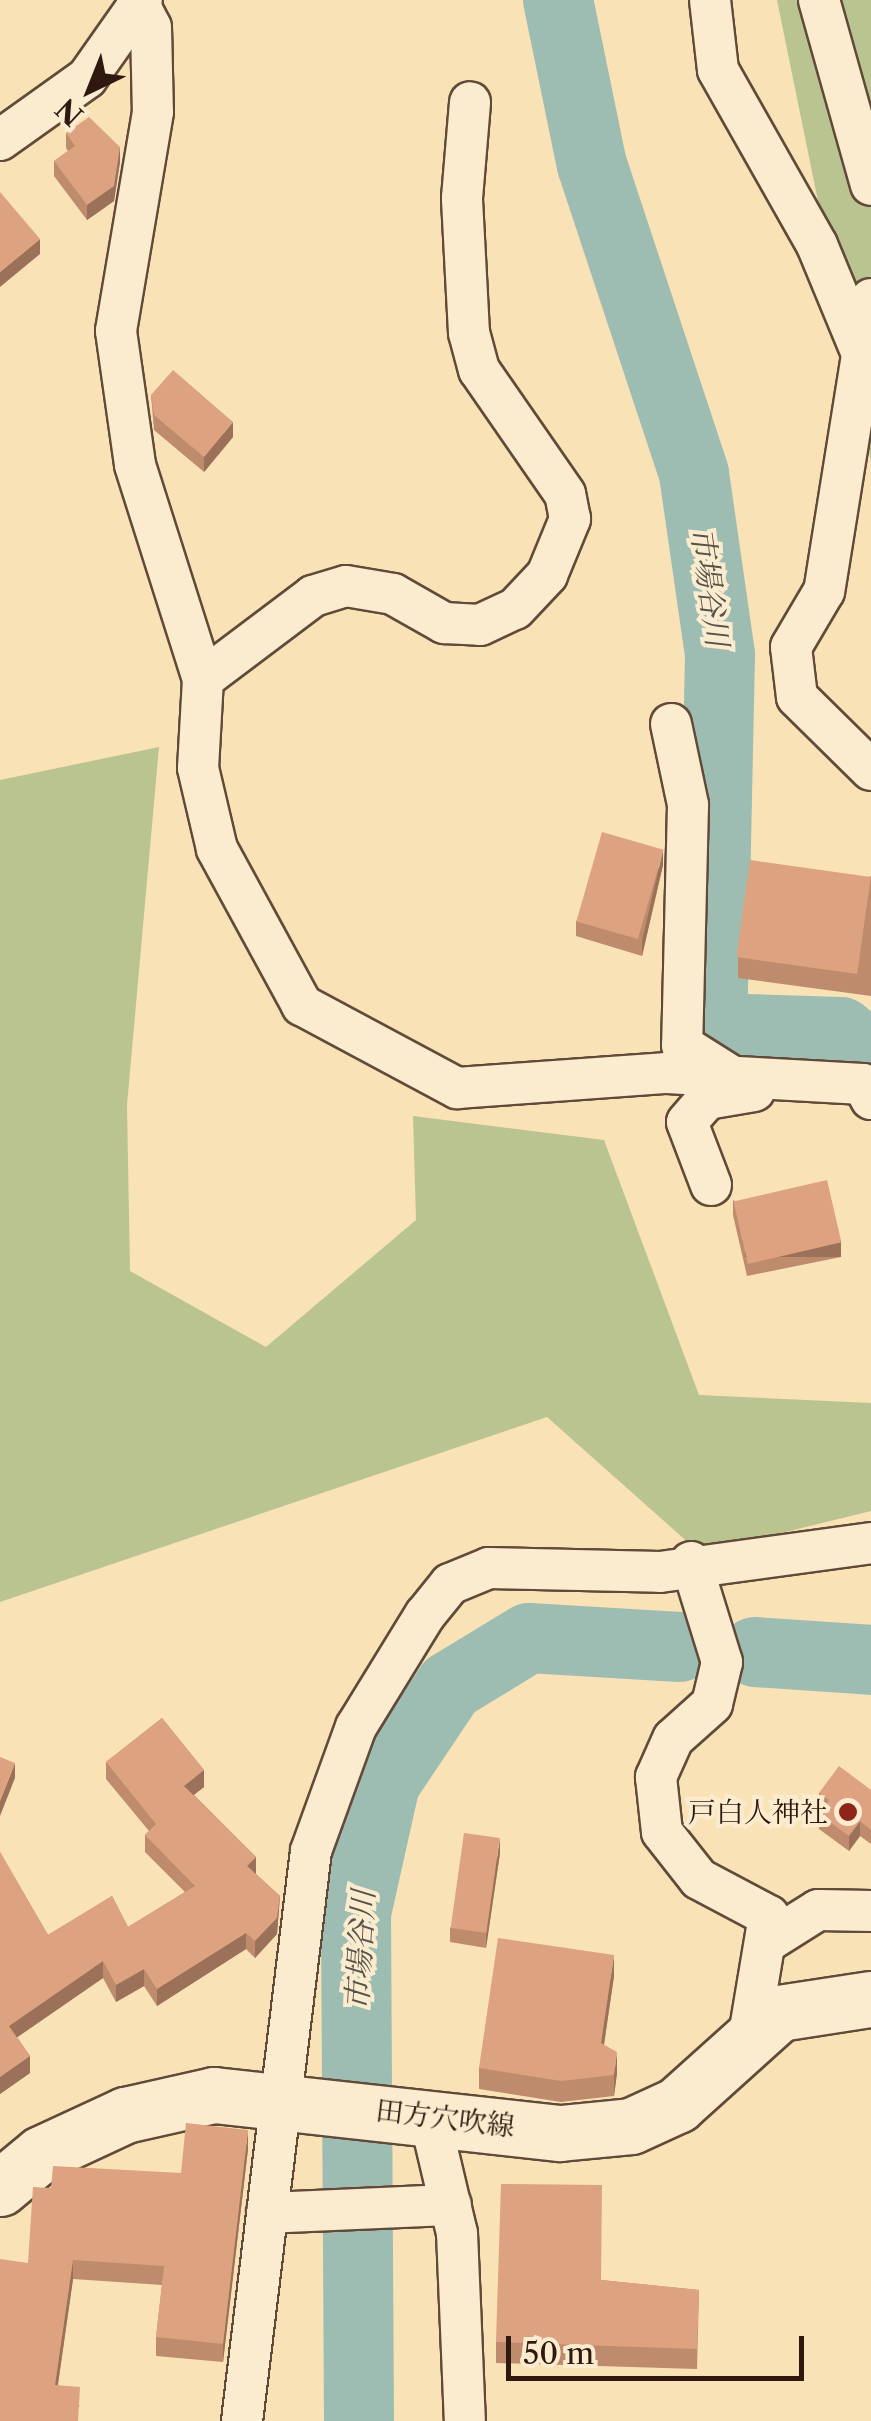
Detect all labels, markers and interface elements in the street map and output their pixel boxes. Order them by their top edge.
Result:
north arrow [40,40,140,140]
text: N [49,91,90,133]
water label: 市場谷川 [683,525,735,649]
place label: 戸白人神社 [688,1795,828,1829]
marker: 戸白人神社 [837,1801,859,1823]
water label: 市場谷川 [340,1889,382,2011]
street label: 田方穴吹線 [373,2093,517,2143]
scale bar [511,2316,808,2378]
text: 50 m [523,2335,594,2372]

